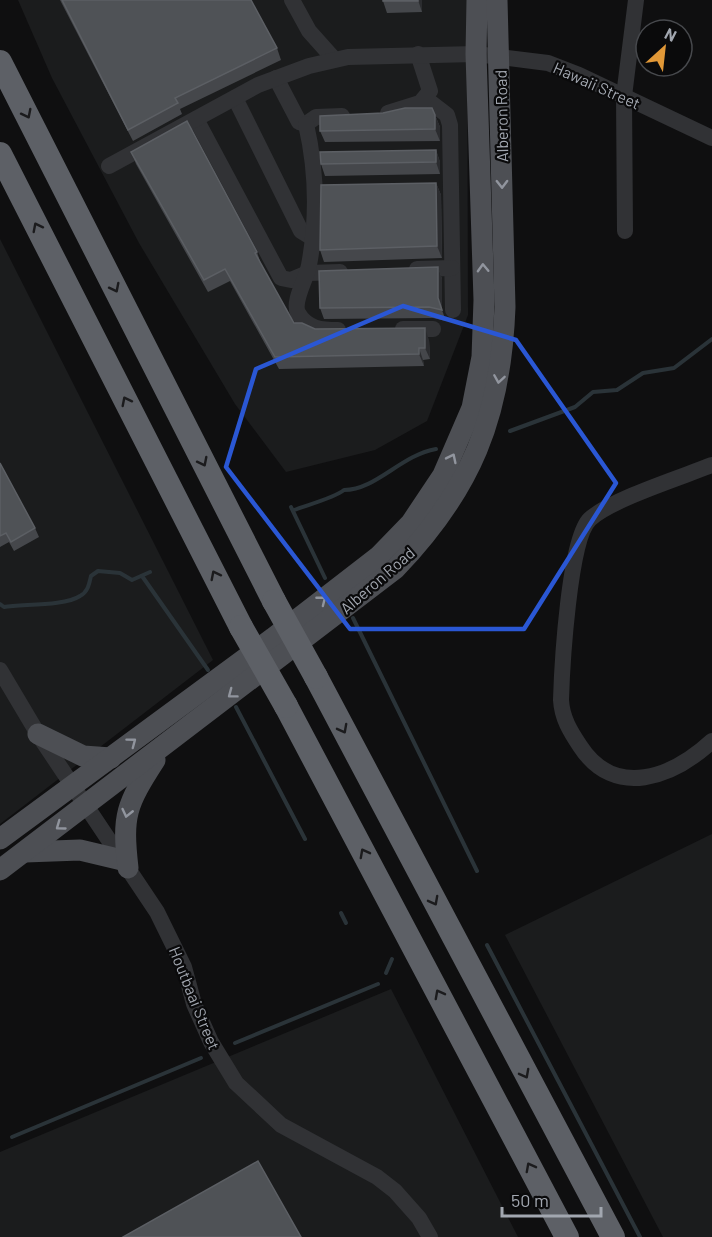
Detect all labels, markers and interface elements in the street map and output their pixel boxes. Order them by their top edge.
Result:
north arrow [634,18,694,78]
text: N [662,23,680,45]
street label: Hawaii Street [551,57,643,113]
street label: Alberon Road [491,70,511,162]
one-way arrow [19,108,31,119]
one-way arrow [496,180,508,189]
one-way arrow [33,223,45,234]
one-way arrow [477,264,490,273]
one-way arrow [108,282,119,292]
one-way arrow [494,374,506,384]
one-way arrow [122,397,133,407]
one-way arrow [445,454,456,465]
one-way arrow [196,455,207,466]
street label: Alberon Road [336,543,418,617]
one-way arrow [210,570,222,581]
one-way arrow [315,597,326,608]
one-way arrow [227,687,238,698]
one-way arrow [336,723,347,733]
one-way arrow [125,738,136,749]
one-way arrow [121,808,134,818]
one-way arrow [56,818,67,829]
one-way arrow [360,849,371,860]
one-way arrow [427,895,438,906]
street label: Houtbaai Street [166,944,224,1052]
one-way arrow [434,990,446,1001]
one-way arrow [518,1067,530,1078]
one-way arrow [526,1162,537,1173]
scale bar [502,1180,601,1218]
text: 50 m [511,1189,549,1211]

